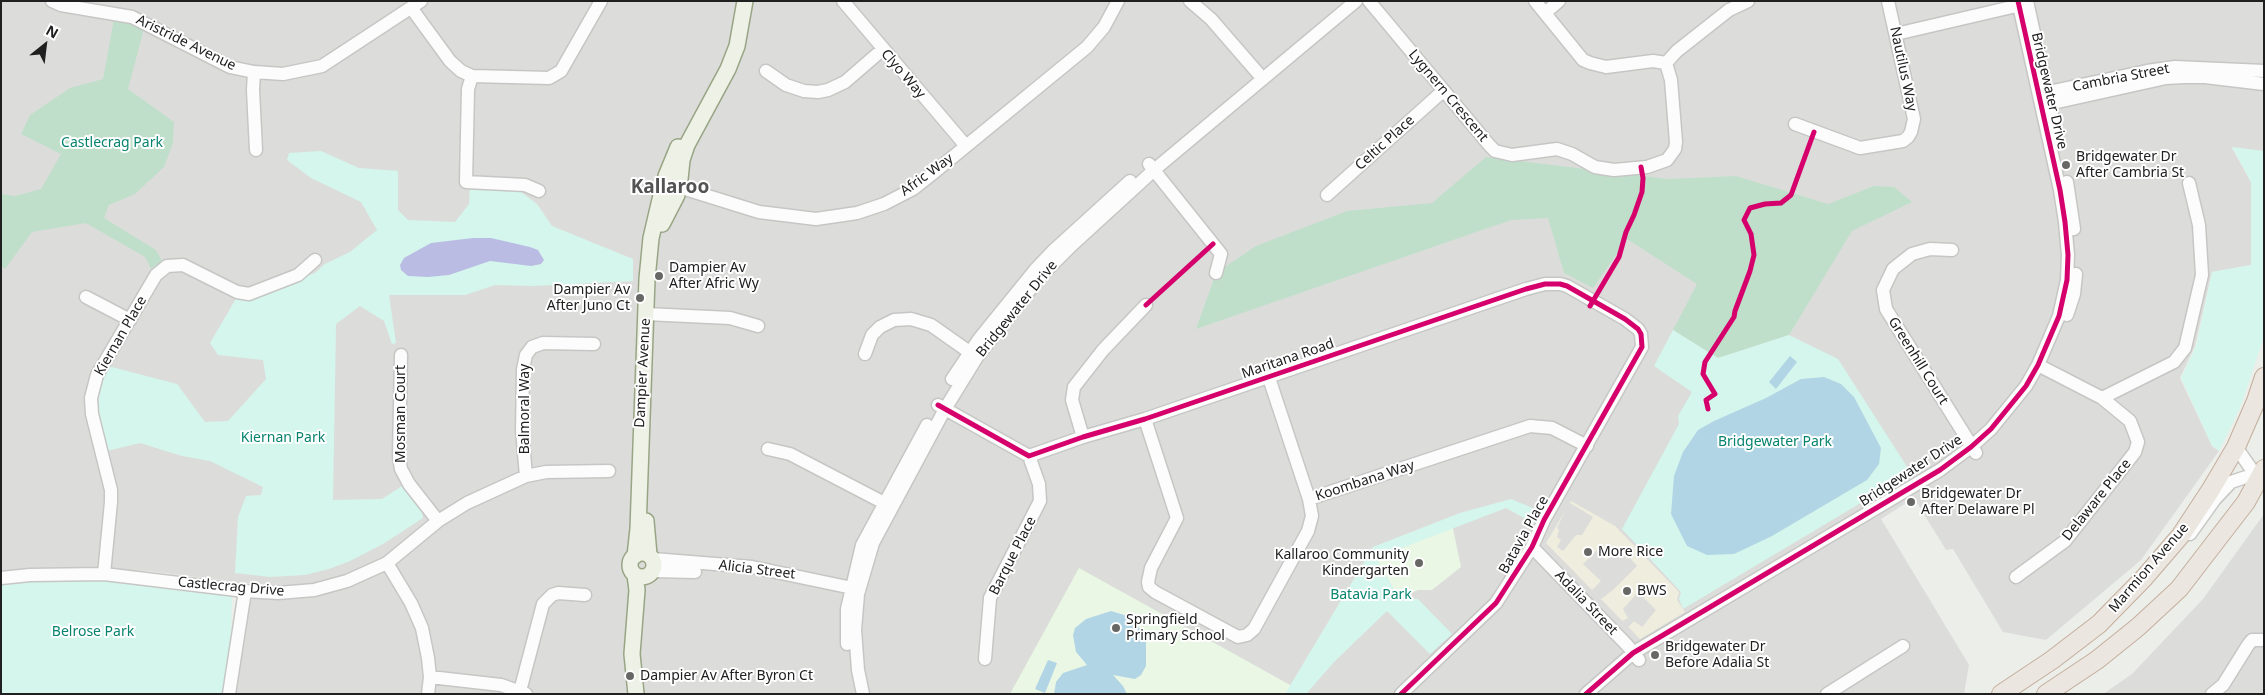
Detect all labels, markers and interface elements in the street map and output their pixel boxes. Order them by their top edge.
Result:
street label: Aristride Avenue [133,12,239,74]
north arrow [20,20,70,70]
text: N [43,20,62,43]
street label: Nautilus Way [1886,25,1920,113]
street label: Bridgewater Drive [2027,31,2071,151]
street label: Clyo Way [877,46,929,102]
street label: Lygnern Crescent [1405,47,1491,145]
street label: Cambria Street [2071,60,2171,96]
street label: Celtic Place [1352,112,1418,174]
park label: Castlecrag Park [61,135,163,151]
place label: Bridgewater Dr After Cambria St [2076,149,2184,182]
street label: Afric Way [897,150,957,200]
marker: Bridgewater Dr After Cambria St [2060,159,2072,171]
district label: Kallaroo [631,177,709,199]
street label: Bridgewater Drive [973,257,1061,361]
place label: Dampier Av After Afric Wy [669,260,759,292]
marker: Dampier Av After Afric Wy [653,270,665,282]
place label: Dampier Av After Juno Ct [547,282,630,314]
marker: Dampier Av After Juno Ct [634,292,646,304]
street label: Kiernan Place [91,293,151,379]
street label: Greenhill Court [1884,314,1952,408]
street label: Dampier Avenue [632,318,654,428]
street label: Maritana Road [1240,335,1336,383]
street label: Balmoral Way [517,364,533,454]
street label: Mosman Court [393,365,409,463]
park label: Kiernan Park [241,430,325,446]
street label: Bridgewater Drive [1856,431,1966,511]
park label: Bridgewater Park [1718,434,1832,450]
street label: Delaware Place [2059,456,2135,544]
street label: Koombana Way [1313,457,1417,505]
place label: Bridgewater Dr After Delaware Pl [1921,486,2035,518]
street label: Batavia Place [1496,493,1552,577]
marker: Bridgewater Dr After Delaware Pl [1905,496,1917,508]
street label: Barque Place [986,514,1040,598]
street label: Marmion Avenue [2106,520,2192,616]
place label: More Rice [1598,544,1663,560]
marker: More Rice [1582,546,1594,558]
place label: Kallaroo Community Kindergarten [1275,547,1409,580]
street label: Alicia Street [718,557,796,583]
marker: Kallaroo Community Kindergarten [1413,557,1425,569]
street label: Adalia Street [1551,567,1621,639]
street label: Castlecrag Drive [177,574,285,600]
place label: BWS [1637,583,1667,599]
marker: BWS [1621,585,1633,597]
park label: Batavia Park [1330,587,1412,603]
place label: Springfield Primary School [1126,612,1225,644]
marker: Springfield Primary School [1110,622,1122,634]
park label: Belrose Park [52,624,134,640]
place label: Bridgewater Dr Before Adalia St [1665,639,1769,672]
marker: Bridgewater Dr Before Adalia St [1649,649,1661,661]
place label: Dampier Av After Byron Ct [640,668,813,684]
marker: Dampier Av After Byron Ct [624,670,636,682]

